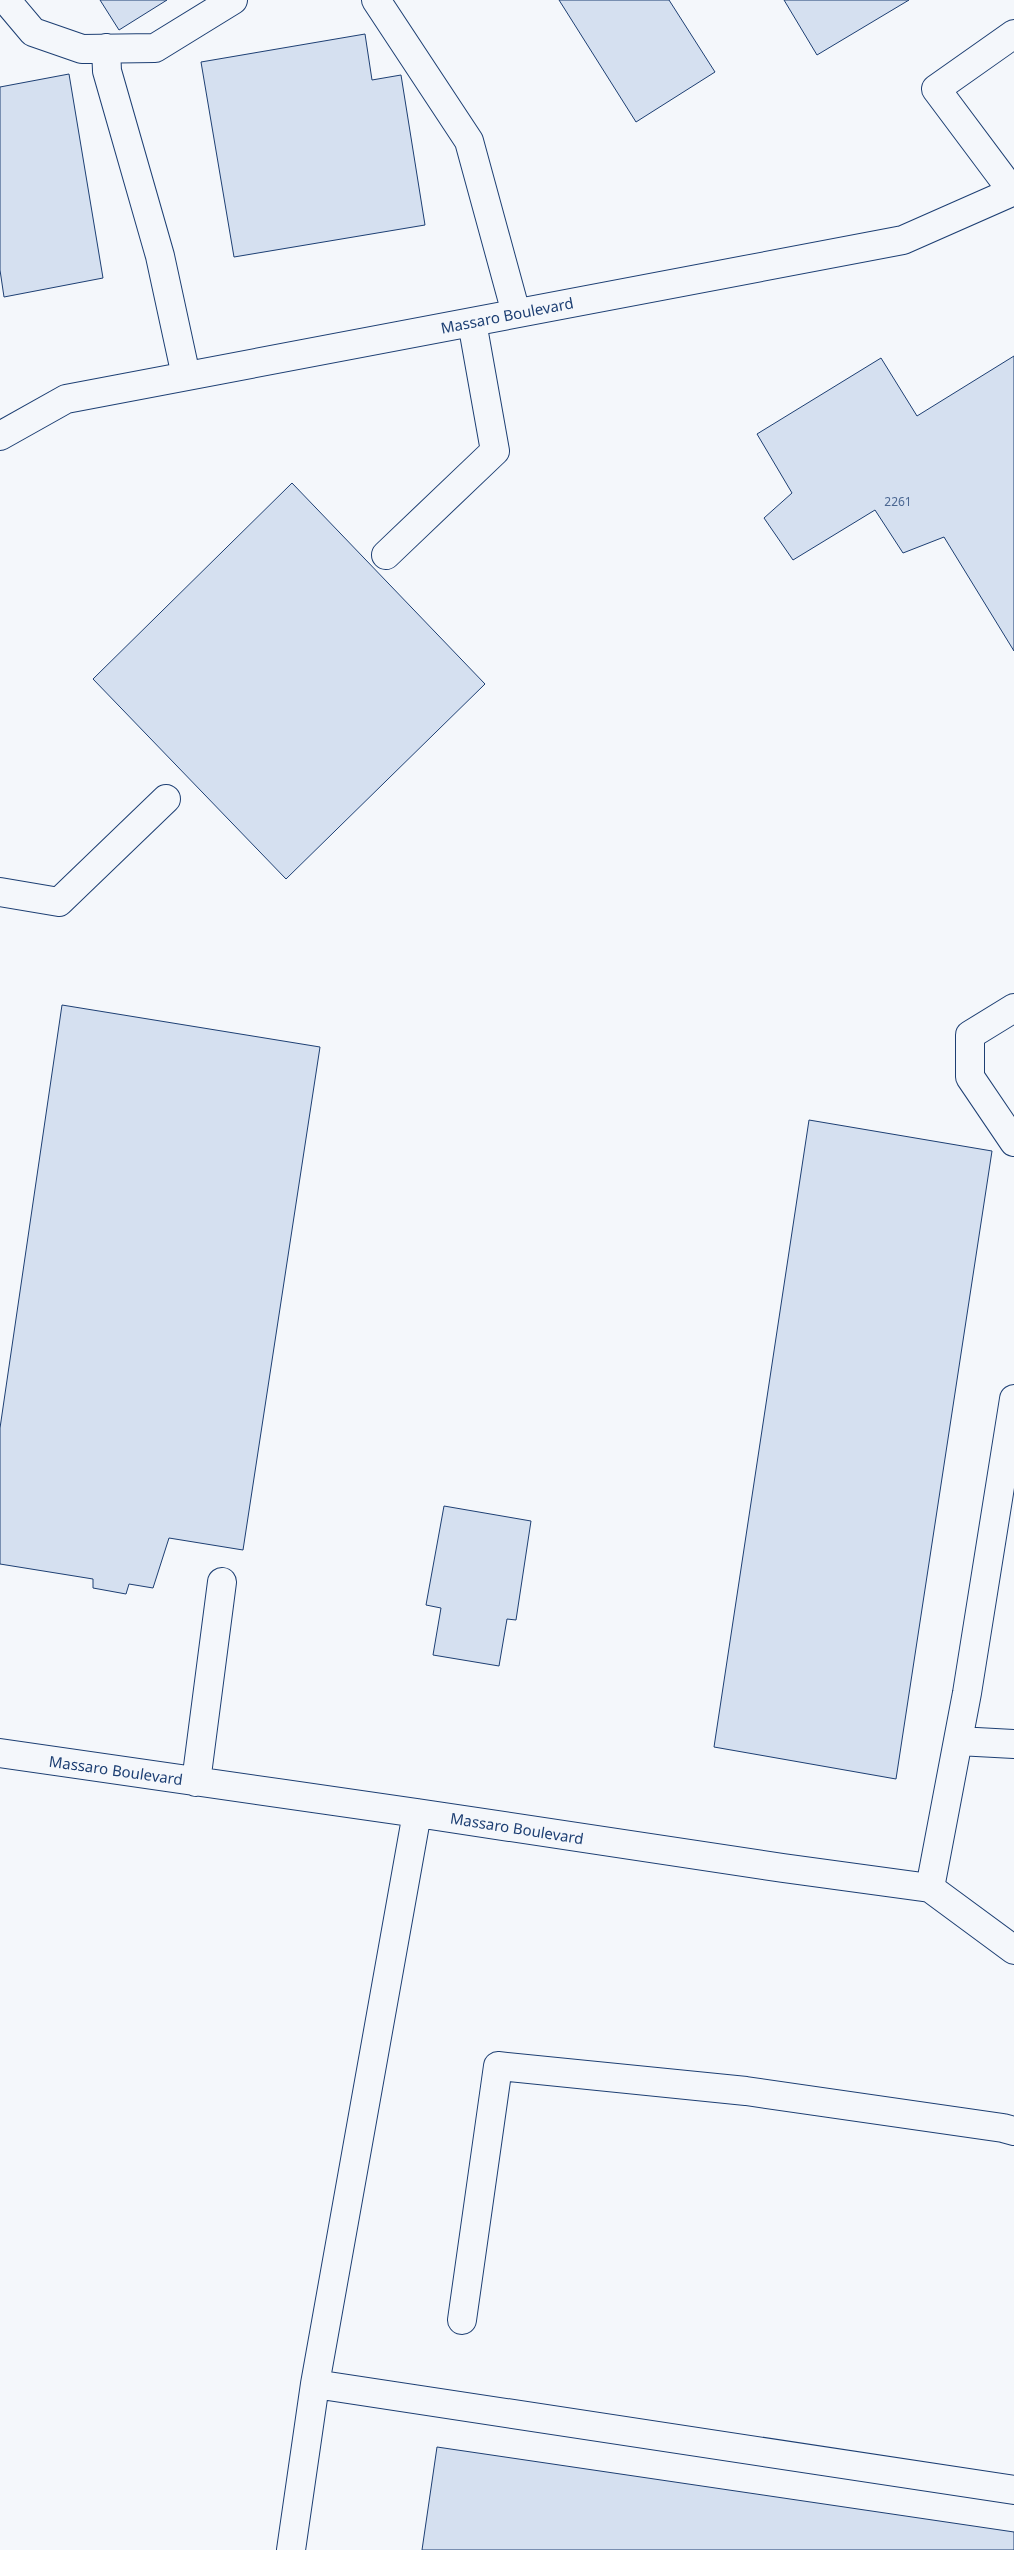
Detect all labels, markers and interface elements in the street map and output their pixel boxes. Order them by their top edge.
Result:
street label: Massaro Boulevard [439,292,575,338]
house number: 2261 [884,493,912,510]
street label: Massaro Boulevard [48,1751,184,1789]
street label: Massaro Boulevard [449,1808,585,1848]

